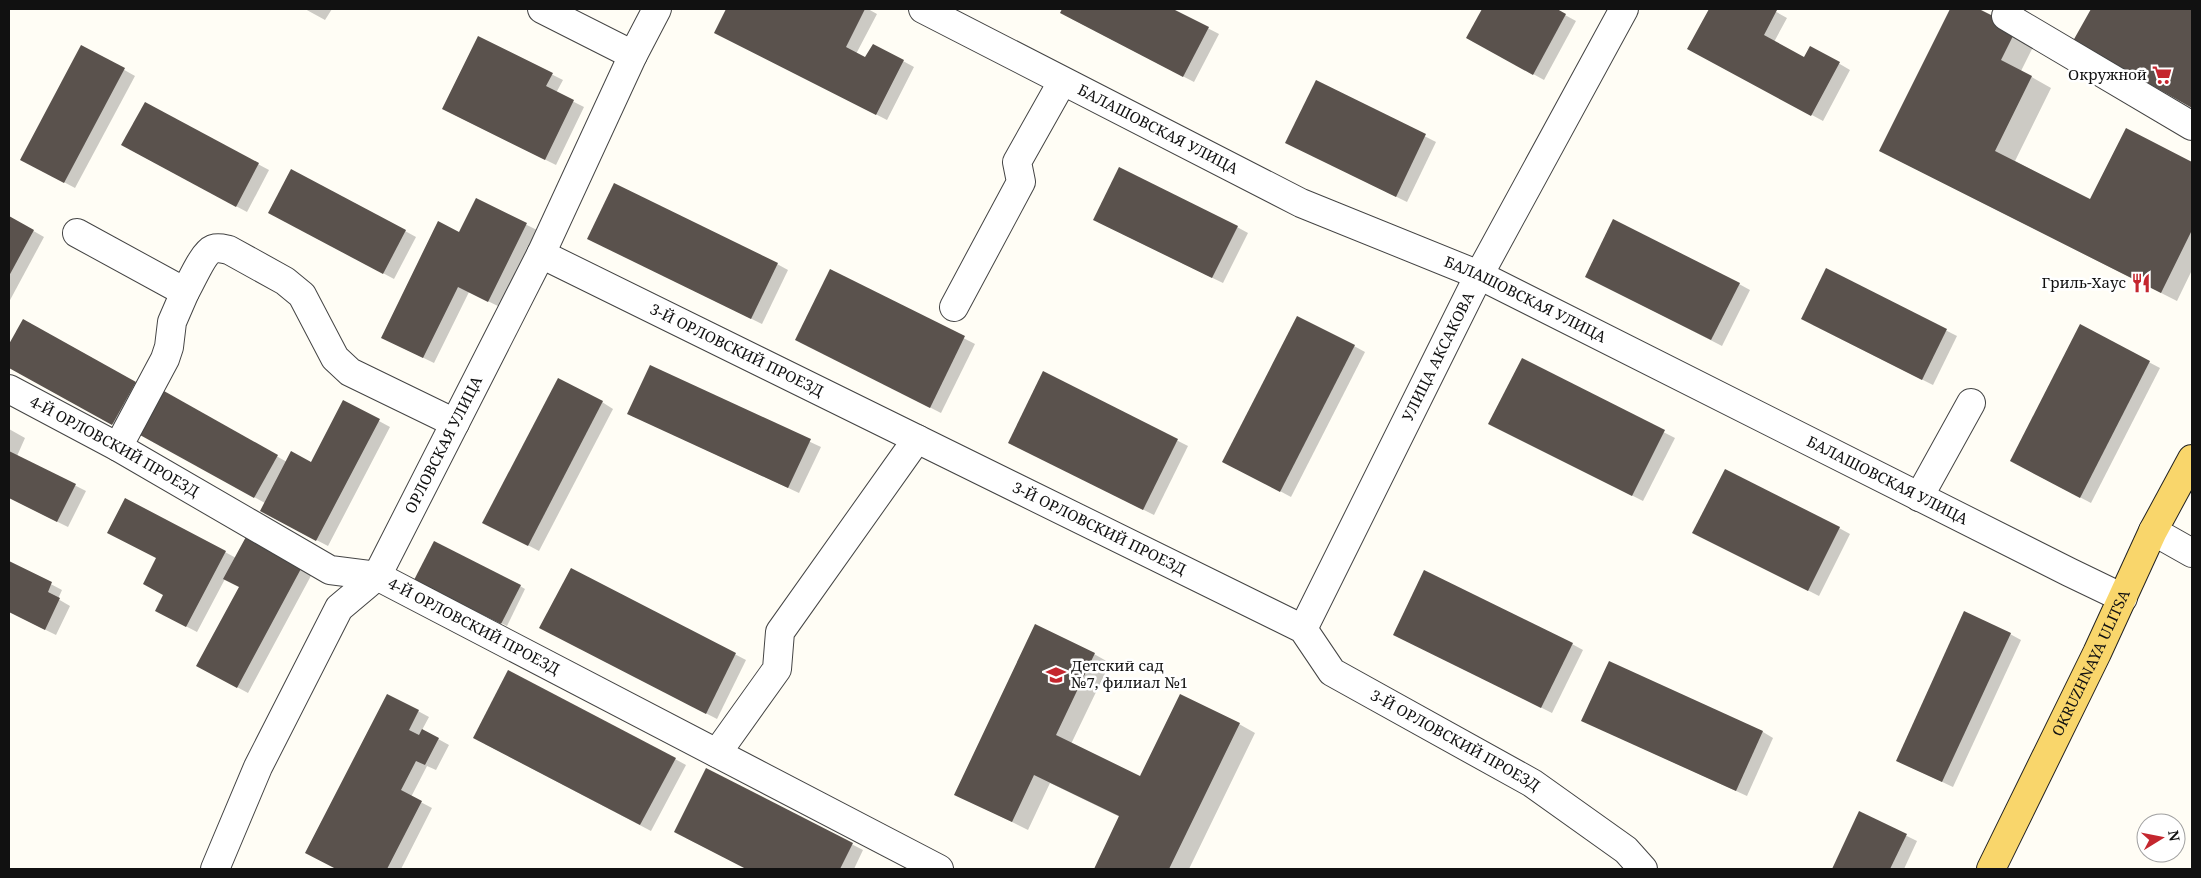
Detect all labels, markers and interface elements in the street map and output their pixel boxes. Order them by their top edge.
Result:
place label: Окружной [2068,64,2147,84]
supermarket icon: Окружной [2151,64,2173,86]
street label: БАЛАШОВСКАЯ УЛИЦА [1075,79,1242,178]
street label: БАЛАШОВСКАЯ УЛИЦА [1441,251,1610,347]
place label: Гриль-Хаус [2042,272,2126,292]
restaurant icon: Гриль-Хаус [2130,272,2152,294]
street label: УЛИЦА АКСАКОВА [1397,288,1478,424]
street label: 3-Й ОРЛОВСКИЙ ПРОЕЗД [647,298,827,400]
street label: ОРЛОВСКАЯ УЛИЦА [400,372,486,516]
street label: 4-Й ОРЛОВСКИЙ ПРОЕЗД [27,391,203,501]
street label: БАЛАШОВСКАЯ УЛИЦА [1804,431,1972,529]
street label: 3-Й ОРЛОВСКИЙ ПРОЕЗД [1010,477,1189,579]
street label: 4-Й ОРЛОВСКИЙ ПРОЕЗД [385,573,563,678]
street label: OKRUZHNAYA ULITSA [2047,586,2134,739]
place label: Детский сад №7, филиал №1 [1071,655,1188,692]
school or university icon: Детский сад №7, филиал №1 [1045,664,1067,686]
street label: 3-Й ОРЛОВСКИЙ ПРОЕЗД [1367,684,1544,795]
north arrow [2136,813,2186,863]
text: N [2164,829,2185,843]

